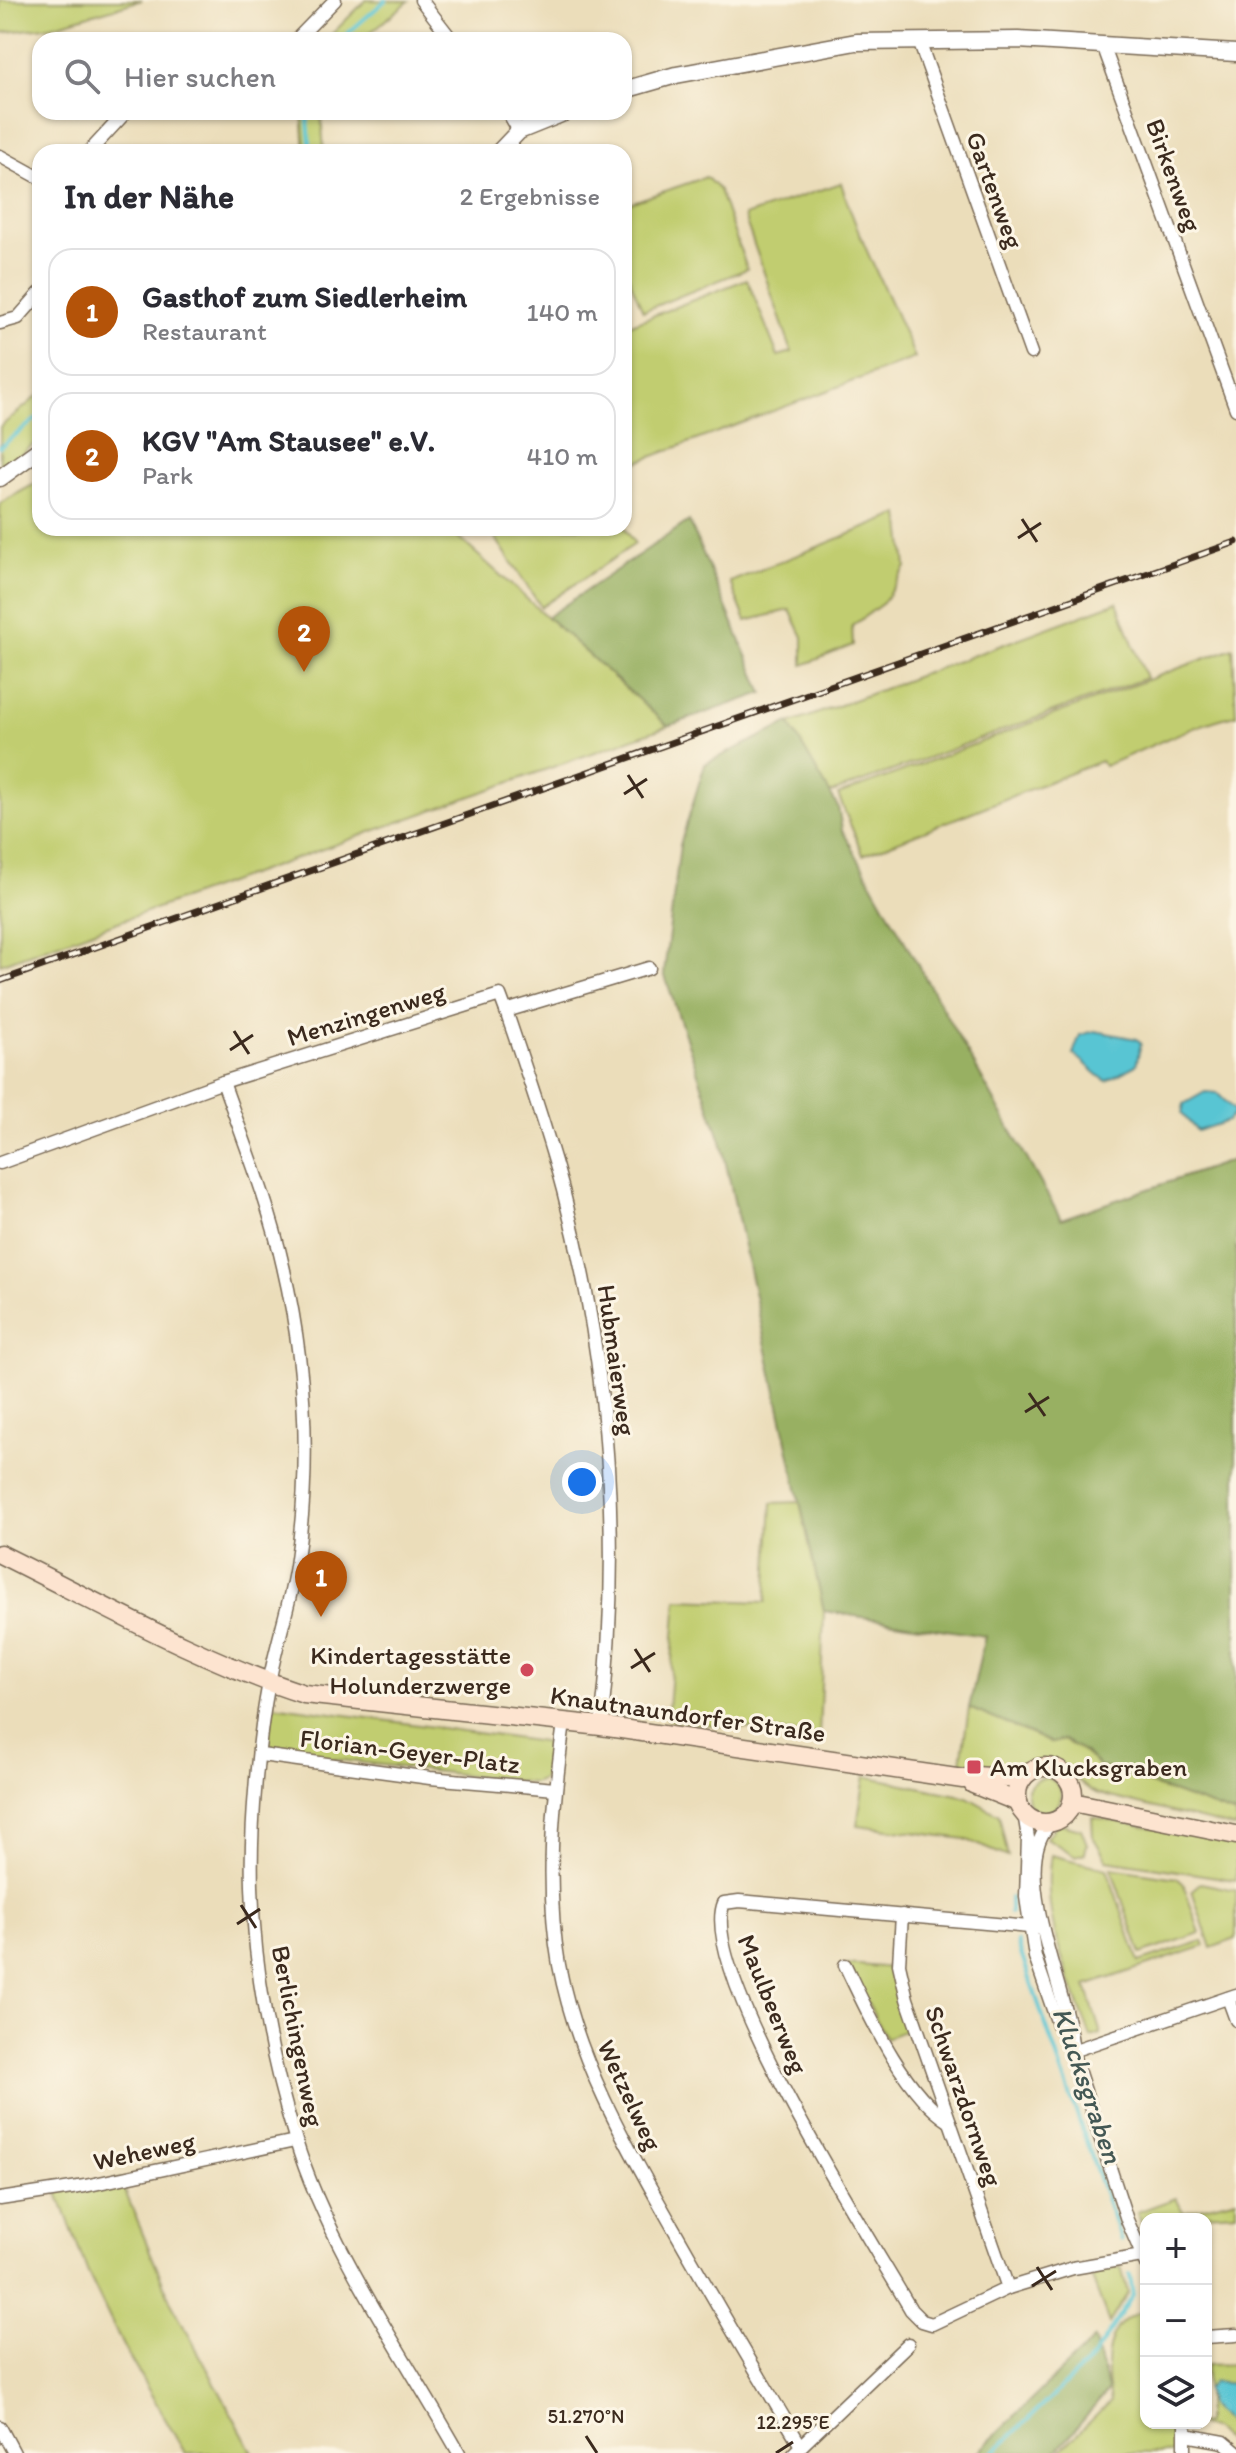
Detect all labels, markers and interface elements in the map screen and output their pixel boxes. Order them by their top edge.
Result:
search box [32,32,632,120]
icon: search [60,54,104,98]
text: Hier suchen [124,58,276,95]
street label: Birkenweg [1139,114,1209,236]
street label: Gartenweg [959,127,1031,254]
text: In der Nähe [64,176,234,217]
text: 2 Ergebnisse [460,180,600,212]
text: Gasthof zum Siedlerheim [142,278,467,315]
text: 1 [86,296,98,328]
text: 140 m [527,296,598,328]
text: Restaurant [142,315,267,347]
text: KGV "Am Stausee" e.V. [142,422,435,459]
text: 2 [85,440,99,472]
text: 410 m [527,440,598,472]
text: Park [142,459,193,491]
pin: 2 [278,606,330,672]
street label: Menzingenweg [283,975,450,1053]
street label: Hubmaierweg [591,1282,644,1438]
your location [562,1462,602,1502]
pin: 1 [295,1551,347,1617]
place label: Kindertagesstätte Holunderzwerge [310,1639,511,1701]
marker: Kindertagesstätte Holunderzwerge [518,1661,536,1679]
street label: Knautnaundorfer Straße [548,1679,828,1749]
street label: Florian-Geyer-Platz [298,1722,522,1780]
place label: Am Klucksgraben [990,1751,1187,1783]
marker: Am Klucksgraben [965,1758,983,1776]
street label: Maulbeerweg [731,1930,816,2079]
street label: Berlichingenweg [265,1943,331,2130]
street label: Schwarzdornweg [918,2002,1010,2191]
water label: Klucksgraben [1045,2002,1131,2168]
street label: Wetzelweg [590,2035,670,2156]
street label: Weheweg [90,2124,199,2177]
map controls [1140,2213,1212,2429]
button: + [1140,2213,1212,2285]
button: − [1140,2285,1212,2357]
button: layers [1140,2357,1212,2429]
text: 51.270°N [548,2404,624,2428]
text: 12.295°E [756,2410,830,2434]

